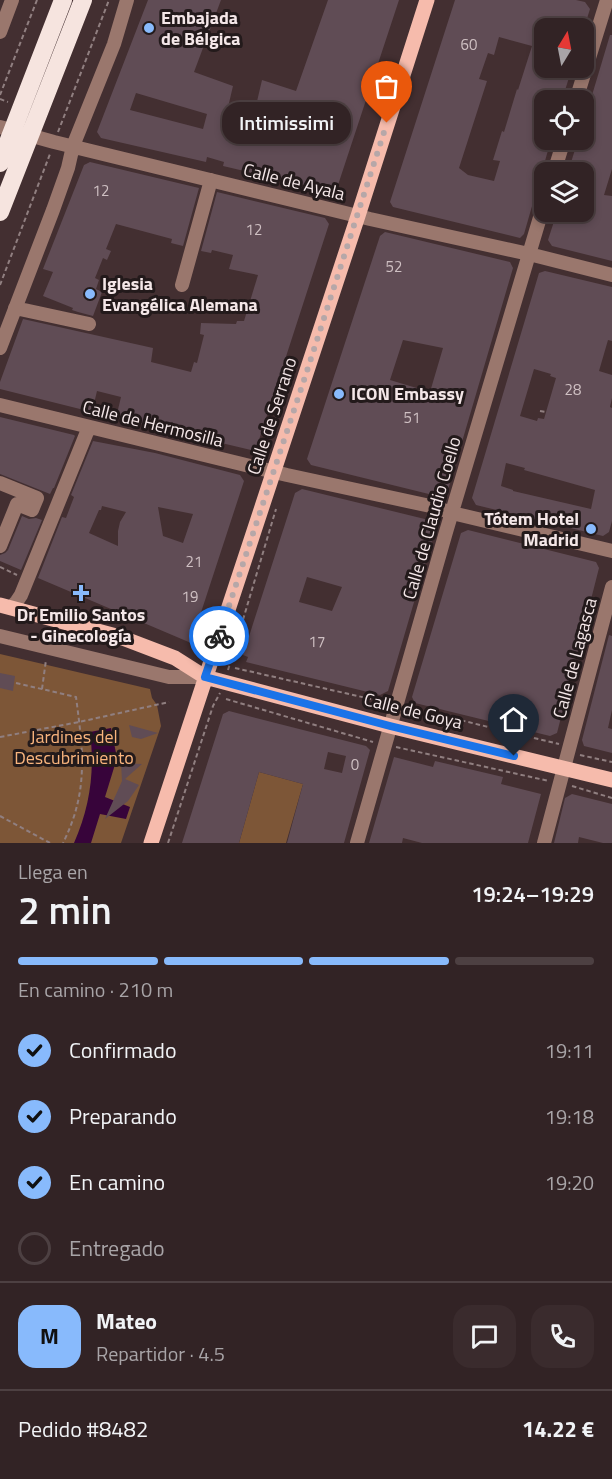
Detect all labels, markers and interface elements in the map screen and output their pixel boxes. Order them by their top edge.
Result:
place label: Embajada de Bélgica [161,4,241,52]
north arrow [534,18,594,78]
map controls [534,18,594,222]
marker: Embajada de Bélgica [142,21,156,35]
house number: 60 [461,33,477,56]
pin [361,61,412,123]
icon: bag [370,70,403,103]
button: locate [534,90,594,150]
callout: Intimissimi [222,102,351,144]
text: Intimissimi [239,107,334,138]
street label: Calle de Ayala [240,156,348,207]
button: layers [534,162,594,222]
house number: 12 [93,179,109,202]
house number: 12 [246,218,262,241]
house number: 52 [386,255,402,278]
place label: Iglesia Evangélica Alemana [102,270,258,318]
marker: Iglesia Evangélica Alemana [83,287,97,301]
street label: Calle de Serrano [240,354,303,478]
house number: 28 [565,378,581,401]
place label: ICON Embassy [351,380,464,407]
marker: ICON Embassy [332,387,346,401]
street label: Calle de Hermosilla [80,393,226,454]
house number: 51 [404,406,420,429]
street label: Calle de Claudio Coello [395,433,468,602]
place label: Tótem Hotel Madrid [484,505,579,553]
marker: Tótem Hotel Madrid [584,522,598,536]
house number: 21 [186,550,202,573]
marker: Dr Emilio Santos - Ginecología [72,584,90,602]
house number: 19 [182,585,198,608]
street label: Calle de Lagasca [545,595,604,721]
place label: Dr Emilio Santos - Ginecología [17,601,145,649]
courier [189,606,249,666]
icon: bike [203,620,236,653]
house number: 17 [309,630,325,653]
street label: Calle de Goya [361,685,465,736]
pin [488,694,539,756]
icon: home [497,703,530,736]
park label: Jardines del Descubrimiento [14,723,134,771]
house number: 0 [351,753,359,776]
text: Llega en [18,856,88,887]
text: 19:24–19:29 [471,877,594,911]
text: 2 min [18,880,112,939]
text: En camino · 210 m [18,974,173,1005]
text: Confirmado [69,1033,177,1067]
icon: check [18,1034,51,1067]
text: 19:11 [545,1035,594,1066]
text: Preparando [69,1099,177,1133]
icon: check [18,1100,51,1133]
text: 19:18 [545,1101,594,1132]
text: En camino [69,1165,165,1199]
icon: check [18,1166,51,1199]
text: 19:20 [545,1167,594,1198]
text: Entregado [69,1231,165,1265]
text: Mateo [96,1304,157,1338]
button: chat [453,1305,516,1368]
button: phone [531,1305,594,1368]
text: M [40,1319,59,1353]
text: Repartidor · 4.5 [96,1338,225,1369]
text: Pedido #8482 [18,1412,148,1446]
text: 14.22 € [522,1412,594,1446]

